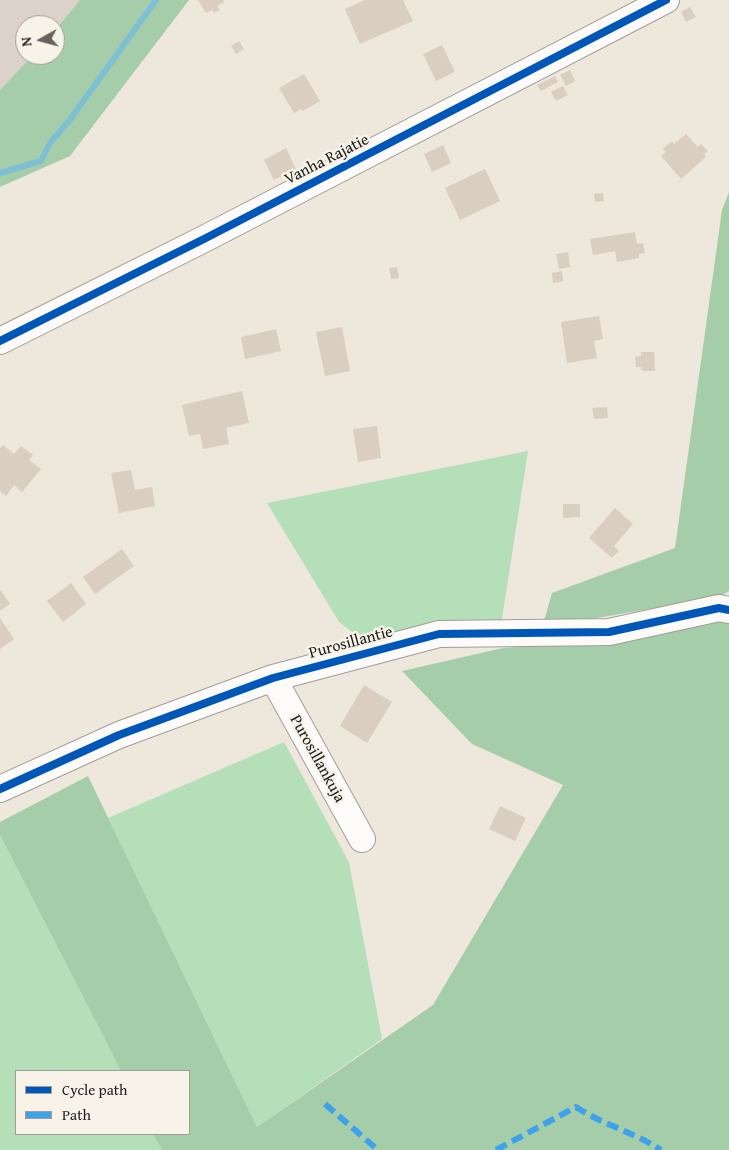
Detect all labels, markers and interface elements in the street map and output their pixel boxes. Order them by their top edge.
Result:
north arrow [15,15,65,65]
text: N [16,36,37,48]
street label: Vanha Rajatie [281,130,373,190]
street label: Purosillantie [307,623,395,663]
street label: Purosillankuja [285,712,349,806]
legend [15,1070,190,1135]
text: Cycle path [62,1079,128,1100]
text: Path [62,1104,91,1125]

